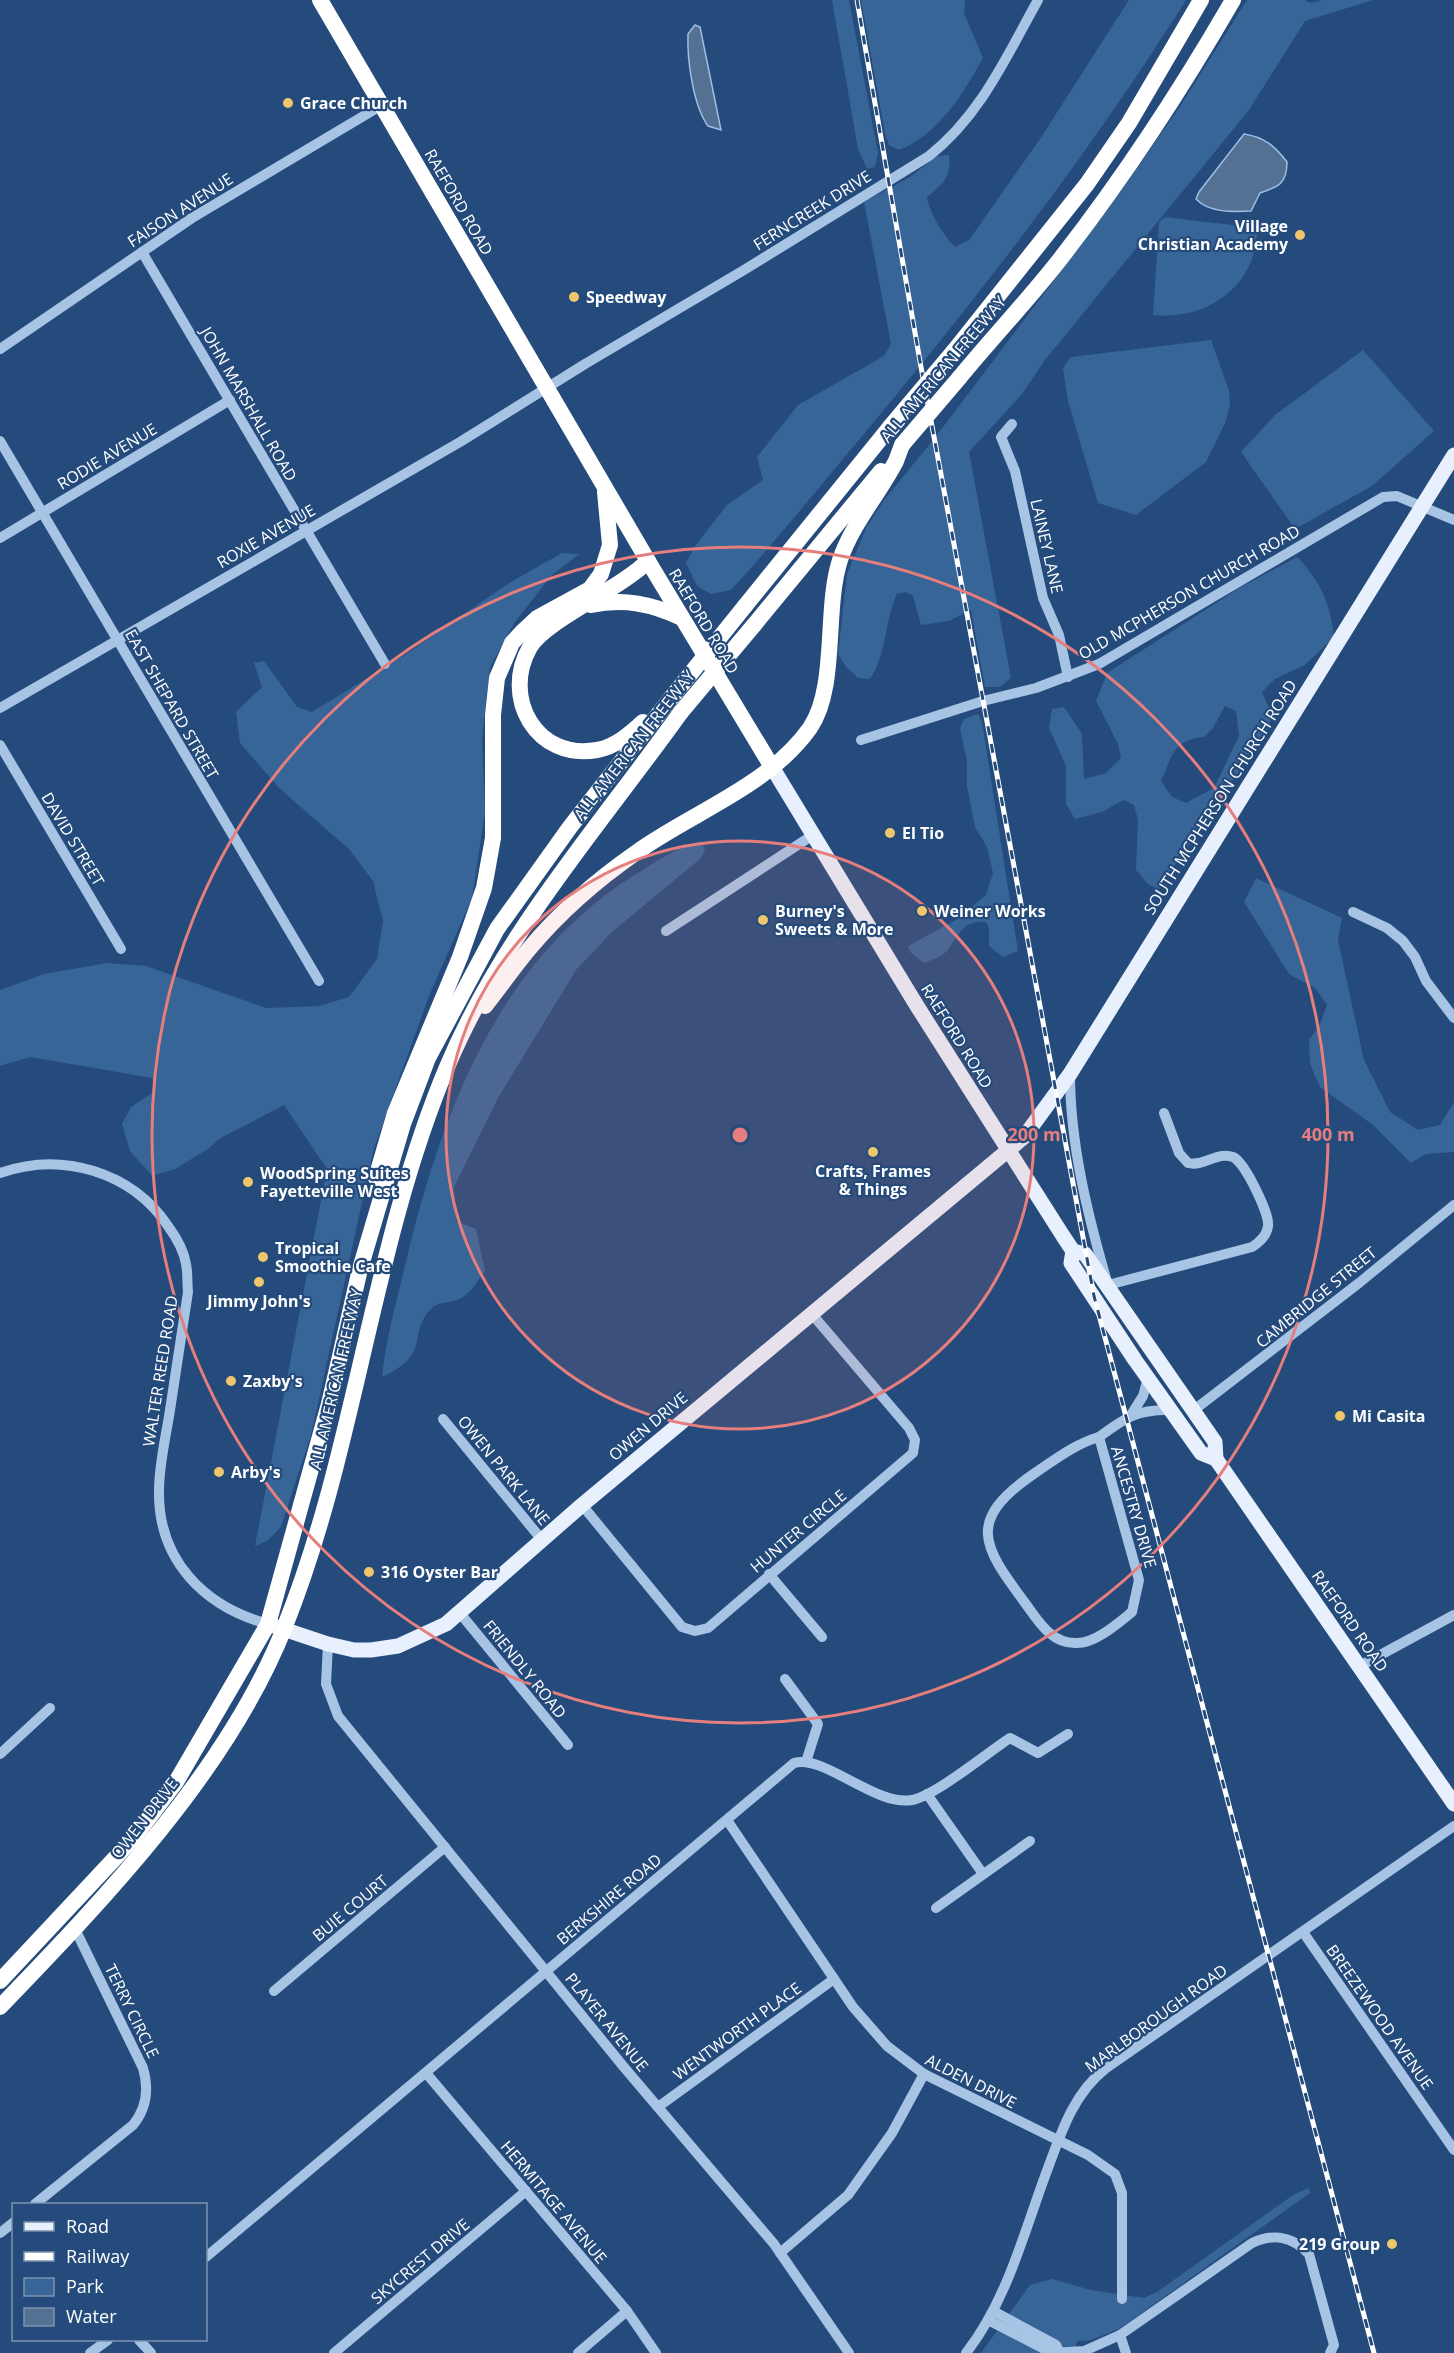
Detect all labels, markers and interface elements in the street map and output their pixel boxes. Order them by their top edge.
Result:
place label: Grace Church [300,92,408,114]
marker: Grace Church [281,96,295,110]
street label: RAEFORD ROAD [420,145,498,259]
street label: FERNCREEK DRIVE [749,165,875,255]
street label: FAISON AVENUE [123,168,237,252]
place label: Village Christian Academy [1138,215,1289,255]
marker: Village Christian Academy [1293,228,1307,242]
place label: Speedway [586,286,667,308]
marker: Speedway [567,290,581,304]
street label: ALL AMERICAN FREEWAY [875,291,1011,447]
street label: JOHN MARSHALL ROAD [195,321,302,485]
street label: RODIE AVENUE [53,418,161,494]
street label: LAINEY LANE [1025,497,1069,595]
street label: ROXIE AVENUE [213,499,319,573]
street label: OLD MCPHERSON CHURCH ROAD [1074,519,1304,665]
street label: RAEFORD ROAD [664,564,744,678]
street label: EAST SHEPARD STREET [120,625,224,783]
street label: ALL AMERICAN FREEWAY [568,665,700,825]
street label: SOUTH MCPHERSON CHURCH ROAD [1138,675,1302,919]
street label: DAVID STREET [36,788,110,890]
place label: El Tio [902,822,944,844]
marker: El Tio [883,826,897,840]
place label: Burney's Sweets & More [775,900,893,940]
place label: Weiner Works [934,900,1046,922]
marker: Weiner Works [915,904,929,918]
marker: Burney's Sweets & More [756,913,770,927]
street label: RAEFORD ROAD [916,980,998,1092]
text: 200 m [1007,1122,1061,1146]
text: 400 m [1301,1122,1355,1146]
centre of rings [730,1125,750,1145]
marker: Crafts, Frames & Things [866,1145,880,1159]
place label: Crafts, Frames & Things [815,1160,931,1200]
place label: WoodSpring Suites Fayetteville West [260,1162,409,1202]
marker: WoodSpring Suites Fayetteville West [241,1175,255,1189]
place label: Tropical Smoothie Cafe [275,1237,391,1277]
street label: CAMBRIDGE STREET [1251,1241,1381,1353]
marker: Tropical Smoothie Cafe [256,1250,270,1264]
marker: Jimmy John's [252,1275,266,1289]
street label: ALL AMERICAN FREEWAY [304,1286,368,1472]
place label: Jimmy John's [205,1290,311,1312]
street label: WALTER REED ROAD [137,1294,183,1448]
place label: Zaxby's [243,1370,303,1392]
marker: Zaxby's [224,1374,238,1388]
street label: OWEN DRIVE [604,1386,692,1466]
place label: Mi Casita [1352,1405,1425,1427]
marker: Mi Casita [1333,1409,1347,1423]
street label: OWEN PARK LANE [453,1411,555,1529]
street label: ANCESTRY DRIVE [1106,1443,1162,1571]
place label: Arby's [231,1461,281,1483]
marker: Arby's [212,1465,226,1479]
street label: HUNTER CIRCLE [745,1484,851,1578]
place label: 316 Oyster Bar [381,1561,498,1583]
marker: 316 Oyster Bar [362,1565,376,1579]
street label: RAEFORD ROAD [1307,1566,1393,1676]
street label: FRIENDLY ROAD [478,1615,572,1723]
street label: OWEN DRIVE [106,1773,182,1863]
street label: BERKSHIRE ROAD [552,1849,666,1949]
street label: BUIE COURT [308,1870,393,1946]
street label: BREEZEWOOD AVENUE [1321,1940,1439,2094]
street label: MARLBOROUGH ROAD [1080,1959,1232,2077]
street label: TERRY CIRCLE [100,1960,164,2062]
street label: PLAYER AVENUE [560,1968,654,2076]
street label: WENTWORTH PLACE [668,1977,806,2085]
street label: ALDEN DRIVE [922,2049,1020,2113]
street label: HERMITAGE AVENUE [496,2136,612,2268]
legend [12,2203,207,2341]
street label: SKYCREST DRIVE [366,2213,474,2309]
text: Road [66,2214,109,2238]
place label: 219 Group [1299,2233,1380,2255]
marker: 219 Group [1385,2237,1399,2251]
text: Railway [66,2244,130,2268]
text: Park [66,2274,104,2298]
text: Water [66,2304,117,2328]

